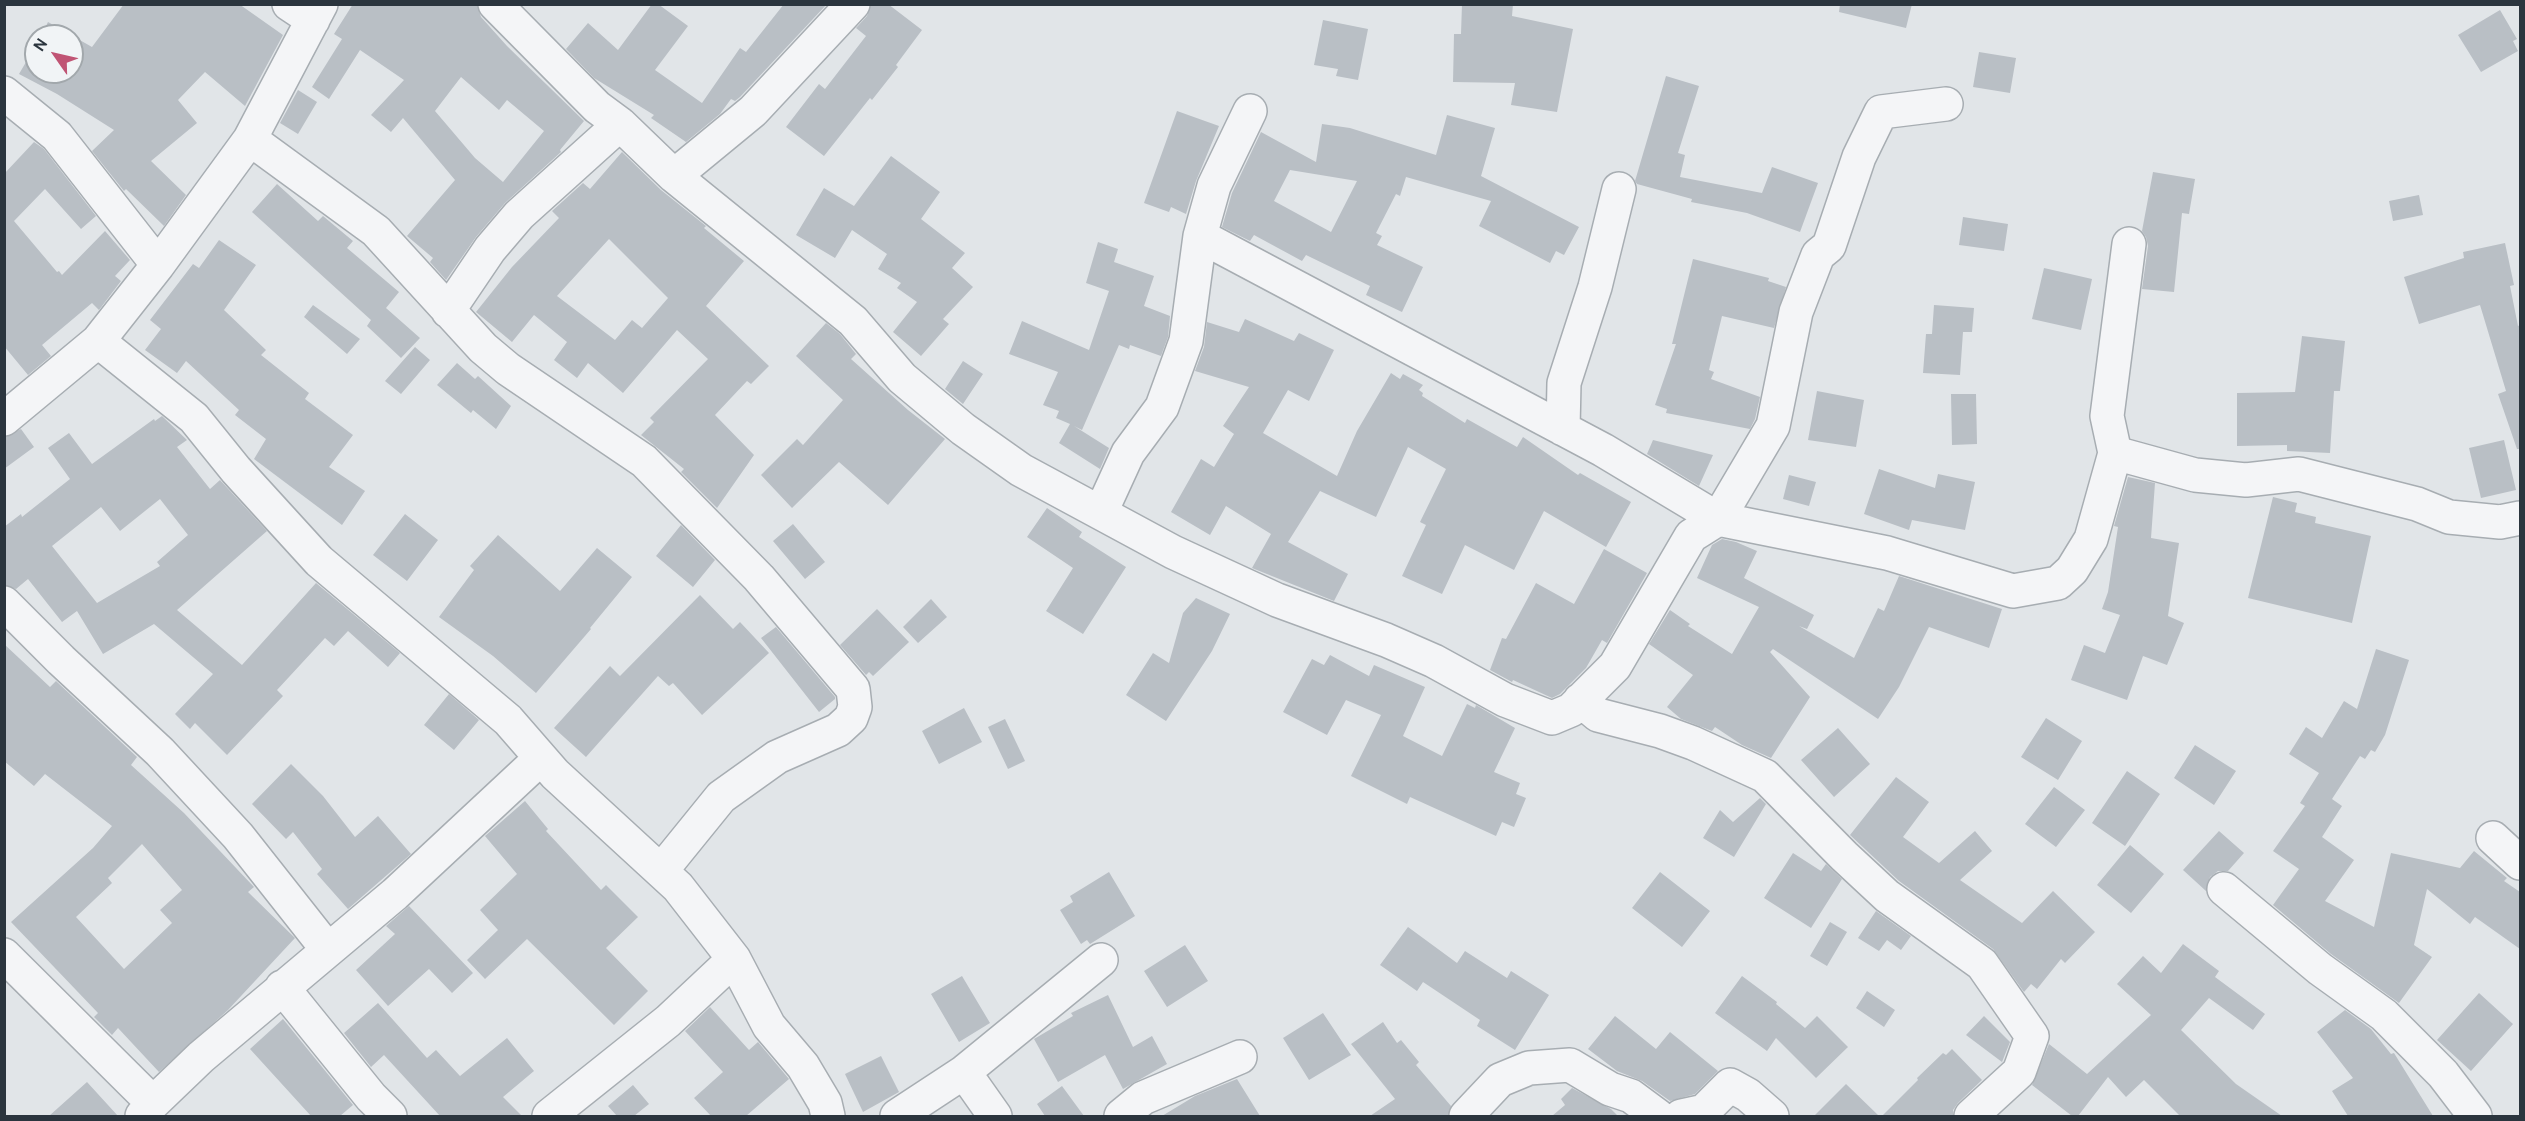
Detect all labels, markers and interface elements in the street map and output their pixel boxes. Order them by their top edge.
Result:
north arrow [24,24,84,84]
text: N [29,35,51,55]

